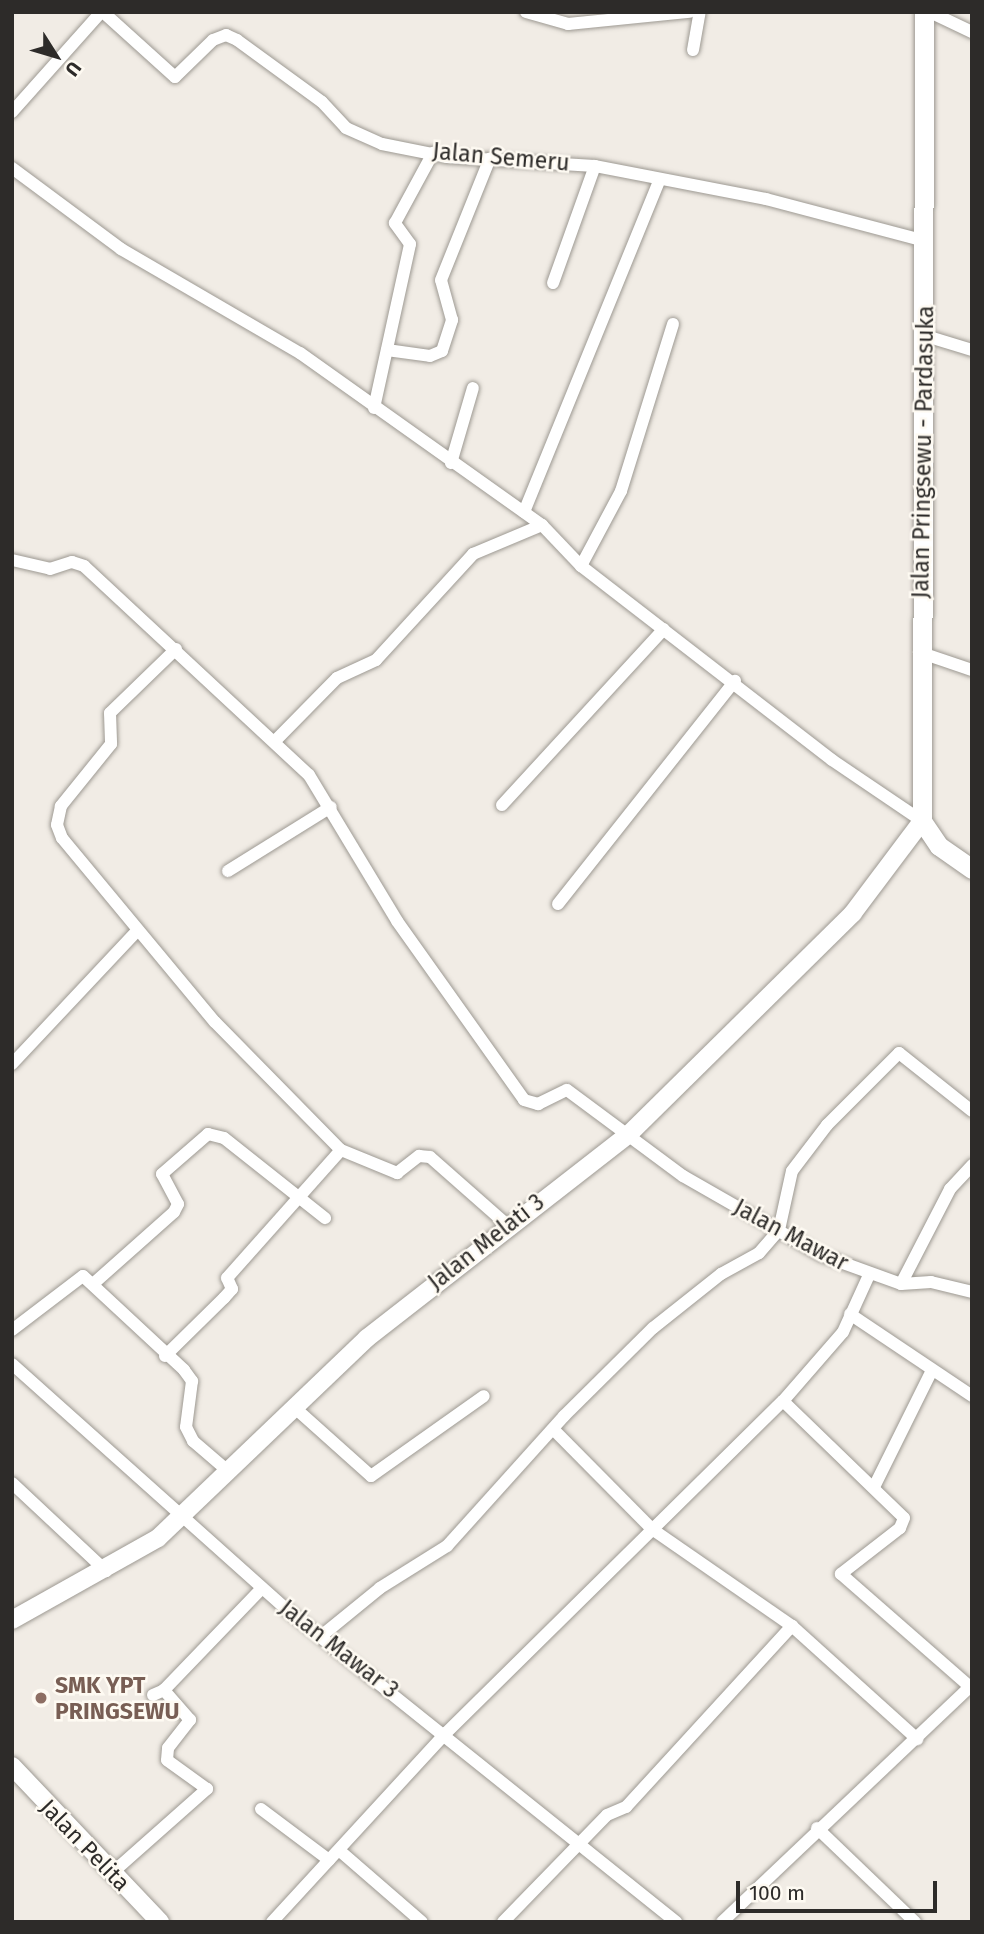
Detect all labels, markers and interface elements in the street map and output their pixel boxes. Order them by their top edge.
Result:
north arrow [21,21,91,91]
text: U [60,57,86,81]
street label: Jalan Semeru [431,137,571,177]
street label: Jalan Pringsewu - Pardasuka [907,305,939,599]
street label: Jalan Melati 3 [422,1188,550,1296]
street label: Jalan Mawar [729,1193,853,1277]
street label: Jalan Mawar 3 [274,1594,404,1704]
place label: SMK YPT PRINGSEWU [55,1671,180,1725]
marker: SMK YPT PRINGSEWU [33,1690,49,1706]
street label: Jalan Pelita [34,1793,136,1897]
scale bar [739,1868,940,1912]
text: 100 m [749,1880,805,1906]

